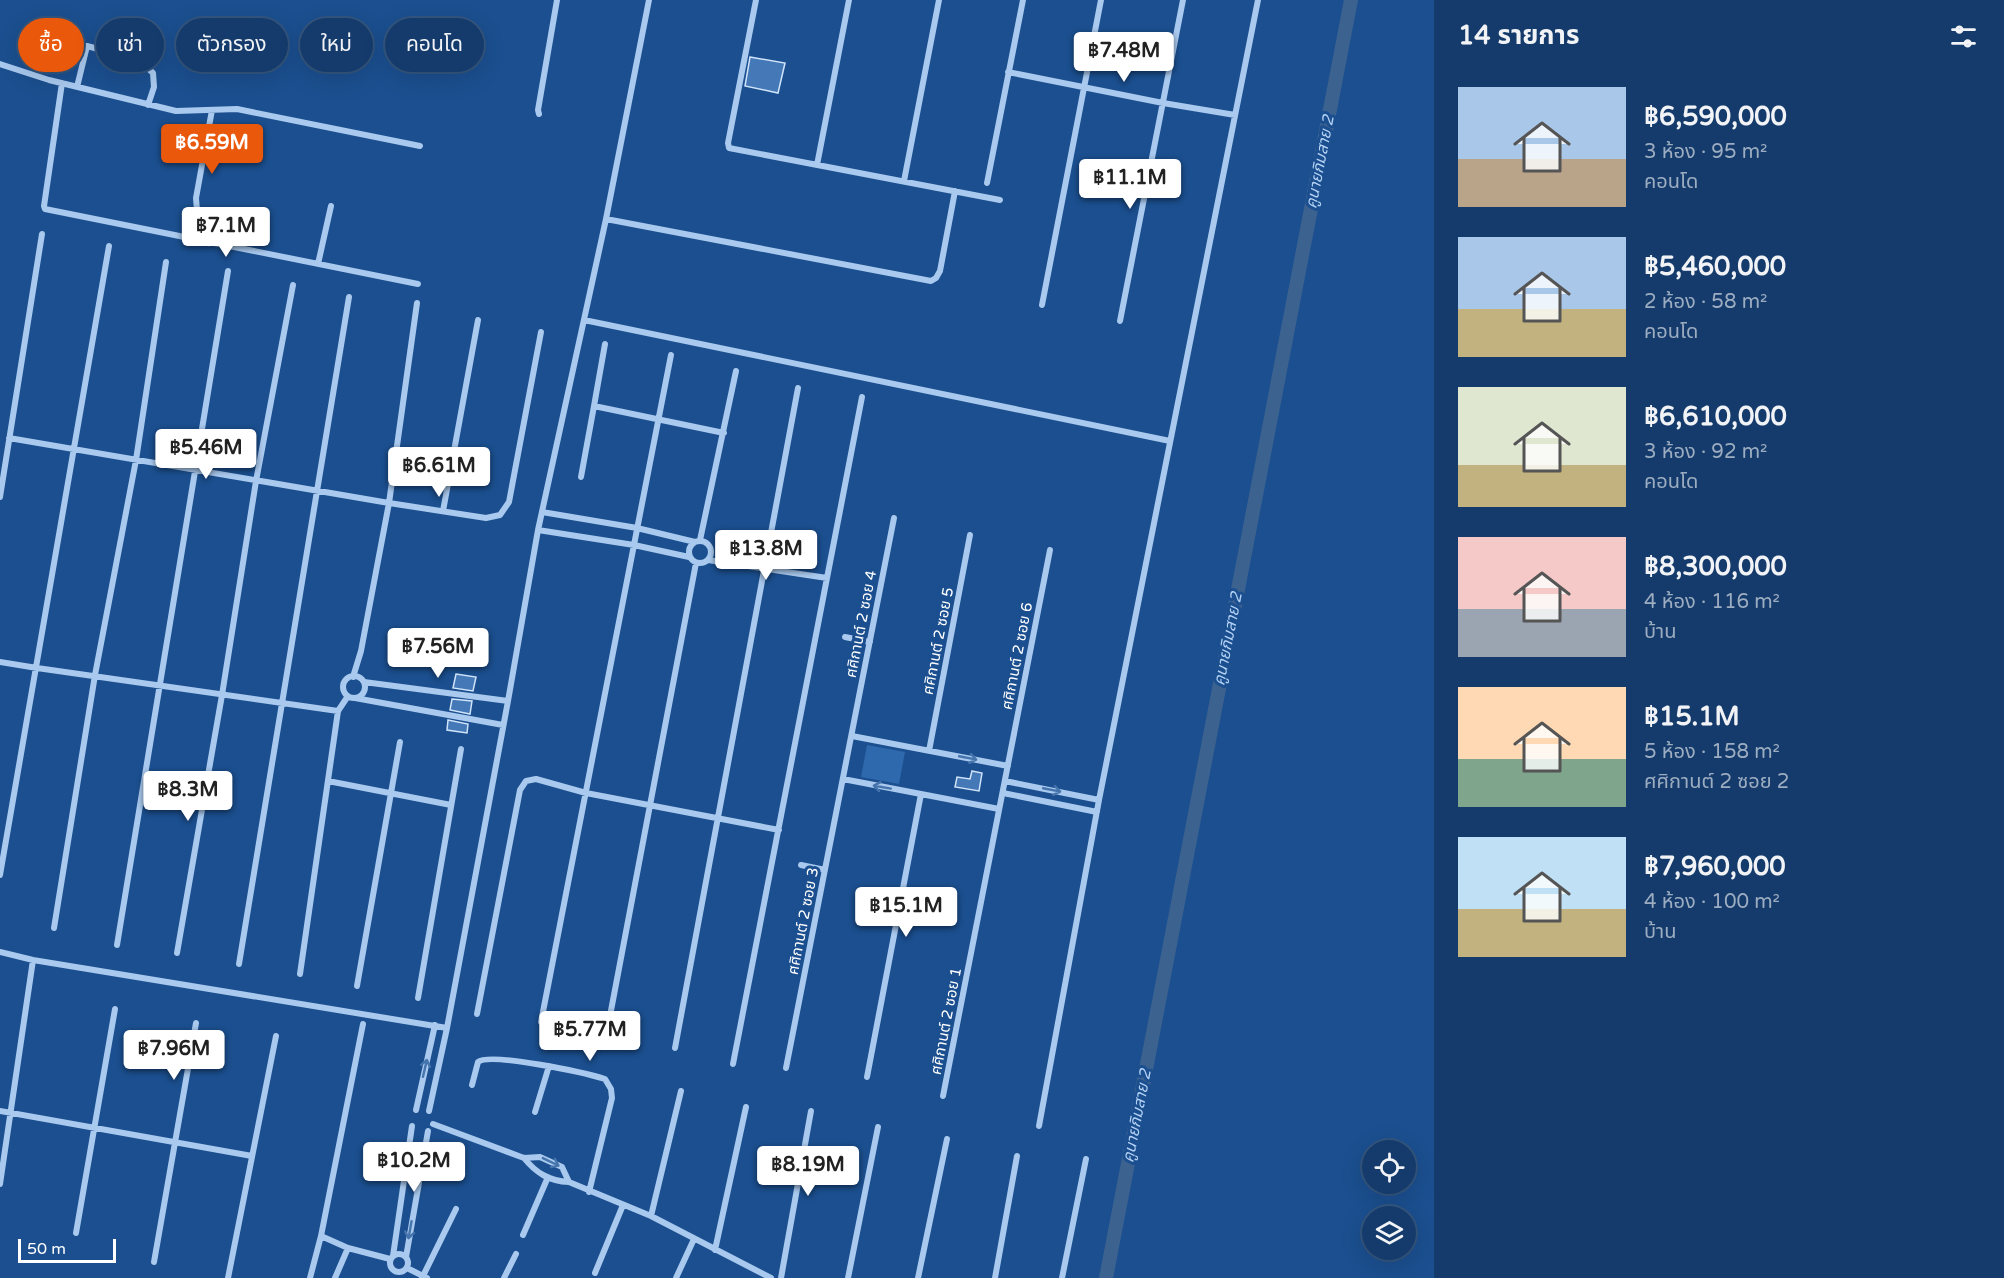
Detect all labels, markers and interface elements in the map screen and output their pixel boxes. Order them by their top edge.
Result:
chip: ซื้อ [18,18,84,72]
chip: เช่า [96,18,164,72]
chip: ตัวกรอง [176,18,288,72]
chip: ใหม่ [300,18,373,72]
chip: คอนโด [385,18,484,72]
text: 14 รายการ [1458,20,1579,51]
icon: filters [1947,20,1980,53]
pin: ฿7.48M [1075,32,1173,83]
text: ฿7.48M [1088,39,1160,63]
text: ฿6,590,000 [1644,101,1787,132]
icon: home [1506,111,1578,183]
water label: คูนายกิมสาย 2 [1301,112,1339,210]
pin: ฿6.59M [163,124,261,175]
text: ฿6.59M [175,131,249,155]
text: 3 ห้อง · 95 m² [1644,140,1767,164]
pin: ฿11.1M [1081,159,1179,210]
text: ฿11.1M [1093,166,1167,190]
text: คอนโด [1644,170,1698,194]
pin: ฿7.1M [184,207,268,258]
text: ฿7.1M [196,214,256,238]
text: ฿5,460,000 [1644,251,1786,282]
icon: home [1506,261,1578,333]
text: 2 ห้อง · 58 m² [1644,290,1767,314]
text: คอนโด [1644,320,1698,344]
text: ฿6,610,000 [1644,401,1787,432]
icon: home [1506,411,1578,483]
pin: ฿5.46M [157,429,255,480]
text: ฿5.46M [169,436,243,460]
text: 3 ห้อง · 92 m² [1644,440,1767,464]
pin: ฿6.61M [390,447,488,498]
text: ฿6.61M [402,454,476,478]
text: คอนโด [1644,470,1698,494]
pin: ฿13.8M [717,530,815,581]
text: ฿13.8M [729,537,803,561]
text: ฿8,300,000 [1644,551,1787,582]
icon: home [1506,561,1578,633]
street label: ศศิกานต์ 2 ซอย 4 [842,569,880,679]
street label: ศศิกานต์ 2 ซอย 5 [919,586,957,696]
water label: คูนายกิมสาย 2 [1209,589,1247,687]
text: 4 ห้อง · 116 m² [1644,590,1780,614]
street label: ศศิกานต์ 2 ซอย 6 [998,601,1036,711]
text: บ้าน [1644,620,1676,644]
pin: ฿7.56M [389,628,487,679]
text: ฿7.56M [402,635,474,659]
text: ฿15.1M [1644,701,1740,732]
icon: home [1506,711,1578,783]
text: 5 ห้อง · 158 m² [1644,740,1780,764]
one-way arrow [958,753,978,764]
text: ศศิกานต์ 2 ซอย 2 [1644,770,1789,794]
pin: ฿8.3M [146,771,230,822]
text: ฿8.3M [157,778,219,802]
one-way arrow [873,781,892,792]
one-way arrow [1042,785,1061,796]
text: ฿7,960,000 [1644,851,1786,882]
icon: home [1506,861,1578,933]
street label: ศศิกานต์ 2 ซอย 3 [784,866,822,976]
pin: ฿15.1M [857,887,955,938]
text: 4 ห้อง · 100 m² [1644,890,1780,914]
text: ฿15.1M [869,894,943,918]
text: บ้าน [1644,920,1676,944]
street label: ศศิกานต์ 2 ซอย 1 [927,966,965,1076]
pin: ฿5.77M [541,1011,639,1062]
text: ฿5.77M [553,1018,627,1042]
pin: ฿7.96M [125,1030,223,1081]
text: ฿7.96M [138,1037,210,1061]
one-way arrow [420,1059,432,1078]
water label: คูนายกิมสาย 2 [1118,1066,1156,1164]
map controls [1362,1140,1416,1260]
button: locate [1362,1140,1416,1194]
pin: ฿10.2M [365,1142,463,1193]
pin: ฿8.19M [759,1146,857,1197]
text: ฿10.2M [377,1149,451,1173]
text: ฿8.19M [771,1153,845,1177]
one-way arrow [542,1157,560,1168]
button: layers [1362,1206,1416,1260]
one-way arrow [405,1219,416,1239]
scale bar [18,1236,116,1264]
text: 50 m [27,1239,66,1259]

